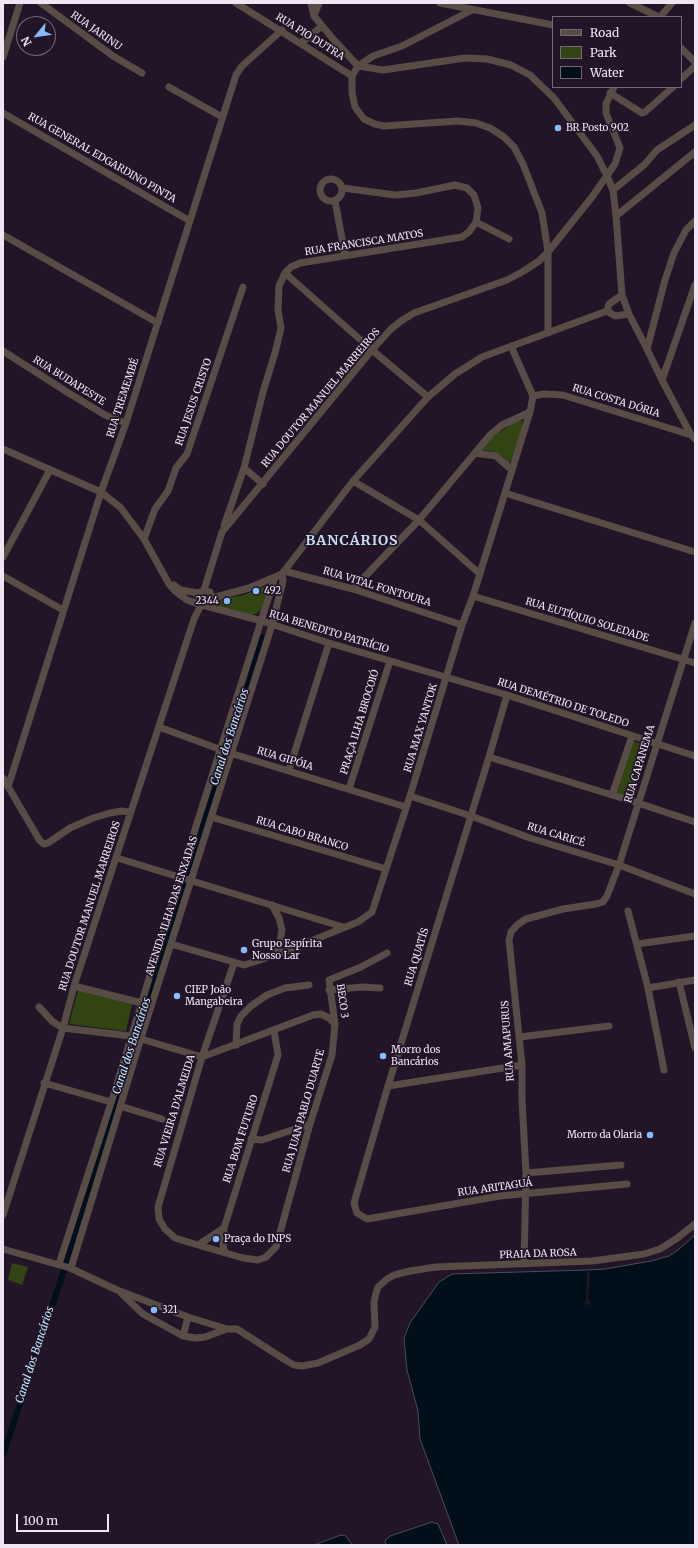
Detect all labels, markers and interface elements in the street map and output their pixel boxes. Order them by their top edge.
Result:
street label: RUA JARINU [68,9,124,53]
street label: RUA PIO DUTRA [273,11,347,63]
north arrow [16,16,56,56]
legend [552,16,682,88]
text: Road [590,25,619,40]
text: N [18,34,35,49]
text: Park [590,45,617,60]
text: Water [590,65,624,80]
street label: RUA GENERAL EDGARDINO PINTA [26,111,178,205]
place label: BR Posto 902 [566,122,629,134]
marker: BR Posto 902 [553,123,563,133]
street label: RUA FRANCISCA MATOS [304,228,424,258]
street label: RUA DOUTOR MANUEL MARREIROS [259,326,383,470]
street label: RUA BUDAPESTE [31,354,107,408]
street label: RUA TREMEMBÉ [105,357,141,439]
street label: RUA JESUS CRISTO [173,357,215,447]
street label: RUA COSTA DÓRIA [571,382,661,420]
district label: BANCÁRIOS [305,533,399,549]
street label: RUA VITAL FONTOURA [321,565,433,609]
place label: 492 [264,585,281,597]
marker: 492 [251,586,261,596]
place label: 2344 [196,595,219,607]
street label: RUA EUTÍQUIO SOLEDADE [524,595,650,645]
marker: 2344 [222,596,232,606]
street label: RUA BENEDITO PATRÍCIO [268,608,390,656]
street label: PRAÇA ILHA BROCOIÓ [338,668,382,776]
street label: RUA DEMÉTRIO DE TOLEDO [496,676,630,730]
street label: RUA MAX YANTOK [402,682,440,774]
water label: Canal dos Bancários [208,687,252,787]
street label: RUA CAPANEMA [622,724,658,804]
street label: RUA GIPÓIA [255,745,315,773]
street label: RUA CABO BRANCO [255,814,349,854]
street label: RUA DOUTOR MANUEL MARREIROS [57,820,123,992]
street label: RUA CARICÉ [526,820,586,850]
street label: AVENIDA ILHA DAS ENXADAS [144,835,200,977]
street label: RUA QUATÍS [402,926,432,988]
place label: Grupo Espírita Nosso Lar [252,938,322,962]
marker: Grupo Espírita Nosso Lar [239,945,249,955]
street label: BECO 3 [334,983,350,1019]
place label: CIEP João Mangabeira [185,984,243,1008]
marker: CIEP João Mangabeira [172,991,182,1001]
water label: Canal dos Bancários [110,996,154,1096]
street label: RUA AMAPURUS [499,1000,517,1082]
place label: Morro dos Bancários [391,1044,440,1068]
street label: RUA JUAN PABLO DUARTE [281,1048,327,1174]
marker: Morro dos Bancários [378,1051,388,1061]
street label: RUA VIEIRA D'ALMEIDA [152,1053,198,1169]
street label: RUA BOM FUTURO [221,1094,261,1184]
place label: Morro da Olaria [567,1129,642,1141]
marker: Morro da Olaria [645,1130,655,1140]
street label: RUA ARITAGUÁ [457,1177,533,1199]
place label: Praça do INPS [224,1233,291,1245]
marker: Praça do INPS [211,1234,221,1244]
street label: PRAIA DA ROSA [499,1247,577,1261]
place label: 321 [162,1304,178,1316]
water label: Canal dos Bancários [13,1305,57,1405]
marker: 321 [149,1305,159,1315]
scale bar [18,1506,111,1532]
text: 100 m [23,1513,58,1528]

